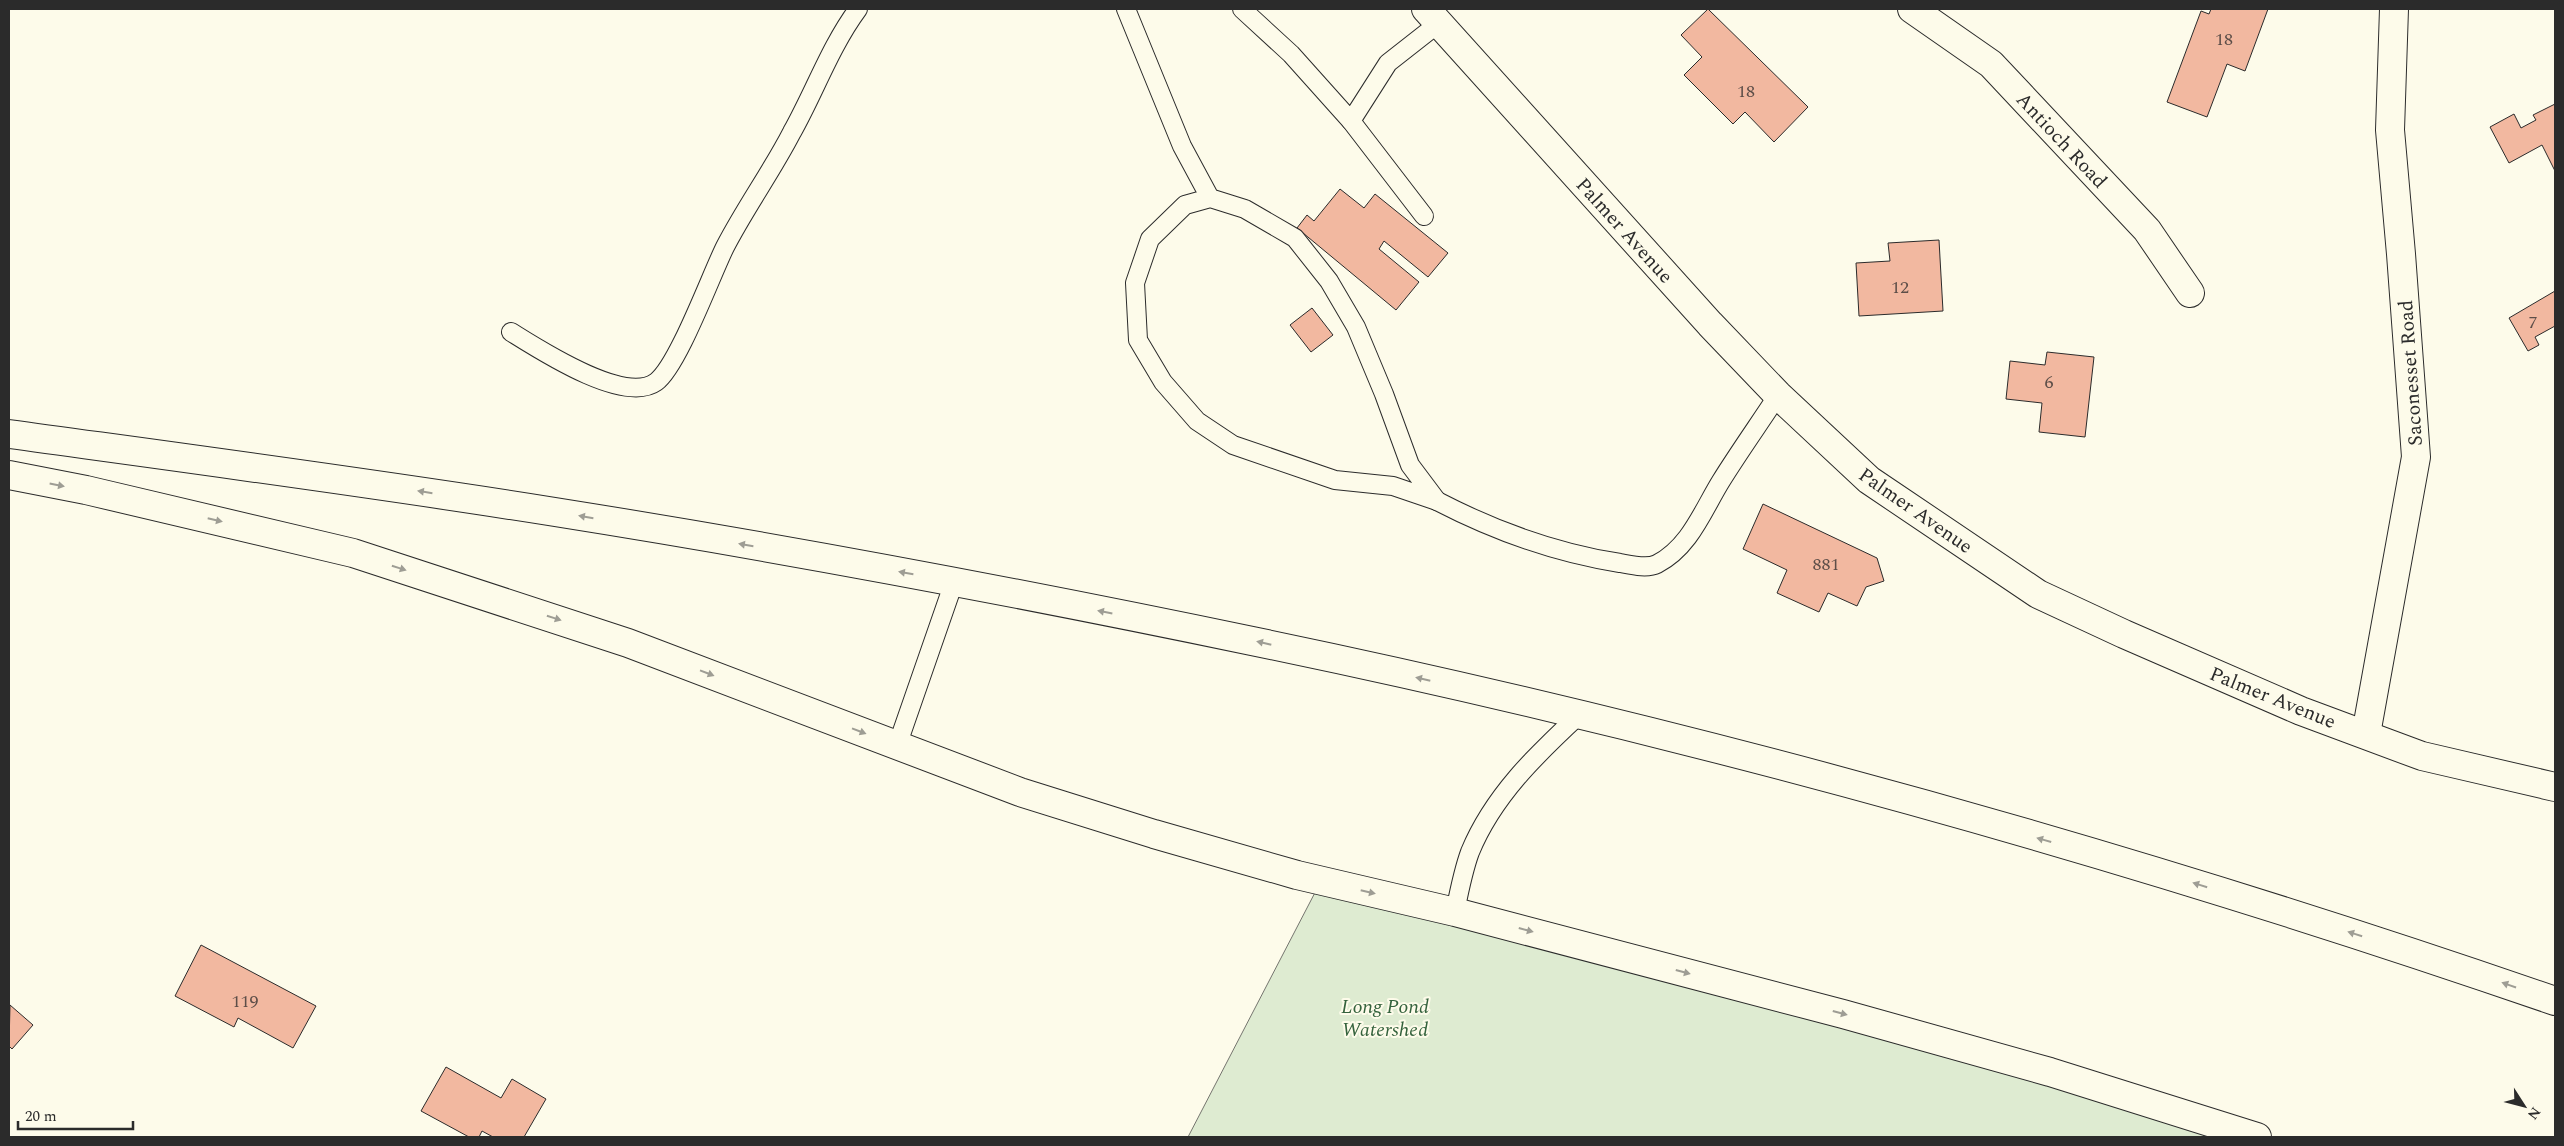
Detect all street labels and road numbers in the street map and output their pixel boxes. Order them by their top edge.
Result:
street label: Antioch Road [2009,86,2114,196]
street label: Palmer Avenue [1568,171,1680,290]
street label: Saconesset Road [2391,299,2431,447]
street label: Palmer Avenue [1852,460,1979,561]
street label: Palmer Avenue [2205,659,2340,737]

